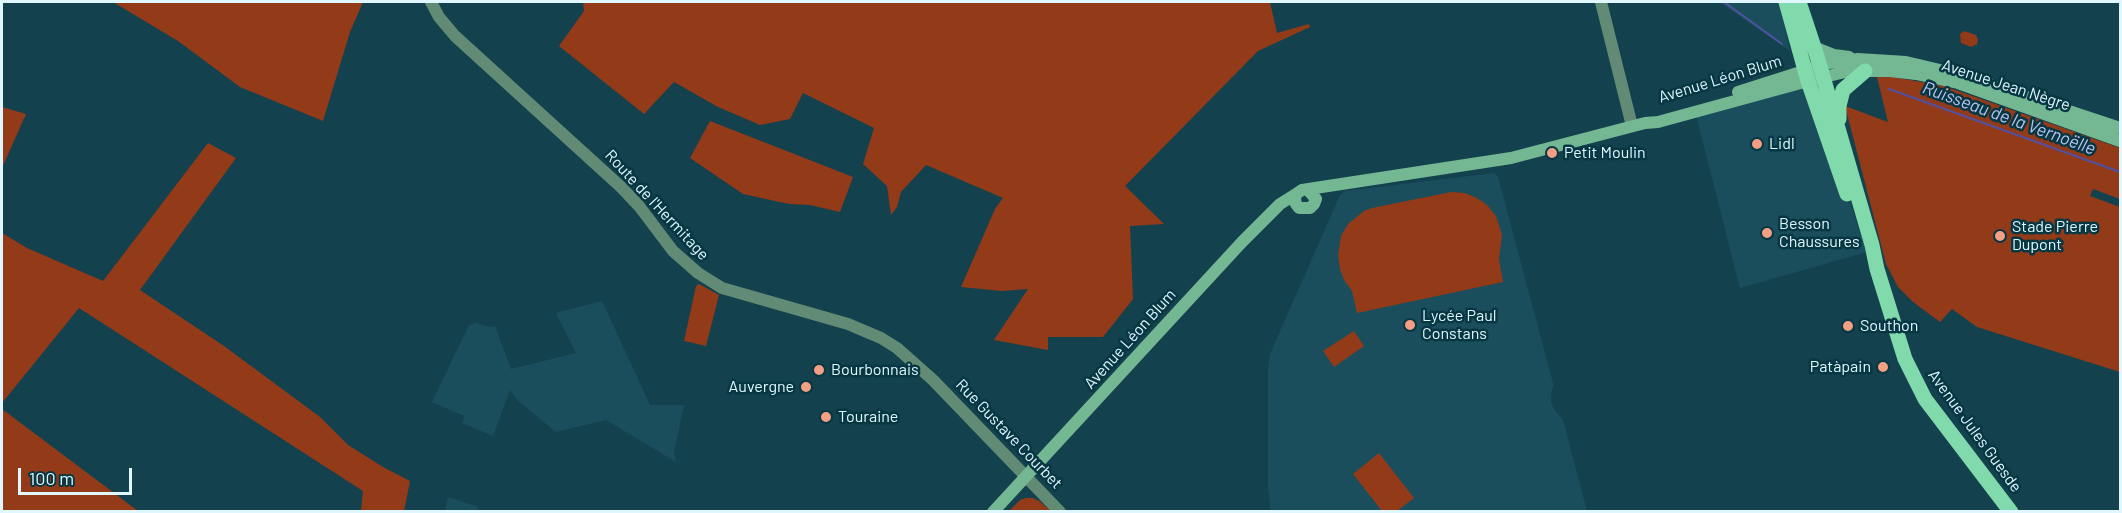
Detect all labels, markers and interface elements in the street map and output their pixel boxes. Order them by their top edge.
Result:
street label: Avenue Léon Blum [1656,51,1784,107]
street label: Avenue Jean Nègre [1939,55,2073,115]
water label: Ruisseau de la Vernoëlle [1920,77,2098,159]
place label: Lidl [1769,134,1795,154]
marker: Lidl [1750,137,1764,151]
place label: Petit Moulin [1564,143,1646,163]
street label: Route de l'Hermitage [601,146,713,264]
marker: Petit Moulin [1545,146,1559,160]
place label: Besson Chaussures [1779,214,1860,252]
place label: Stade Pierre Dupont [2012,217,2098,255]
marker: Besson Chaussures [1760,226,1774,240]
marker: Stade Pierre Dupont [1993,229,2007,243]
street label: Avenue Léon Blum [1080,285,1180,393]
place label: Lycée Paul Constans [1422,306,1496,344]
place label: Southon [1860,316,1918,336]
marker: Lycée Paul Constans [1403,318,1417,332]
marker: Southon [1841,319,1855,333]
place label: Patàpain [1810,357,1871,377]
place label: Bourbonnais [831,360,919,380]
marker: Patàpain [1876,360,1890,374]
marker: Bourbonnais [812,363,826,377]
street label: Avenue Jules Guesde [1924,366,2026,496]
street label: Rue Gustave Courbet [952,375,1066,493]
place label: Auvergne [729,377,794,397]
marker: Auvergne [799,380,813,394]
place label: Touraine [838,407,898,427]
marker: Touraine [819,410,833,424]
scale bar [21,456,135,494]
text: 100 m [29,467,74,489]

